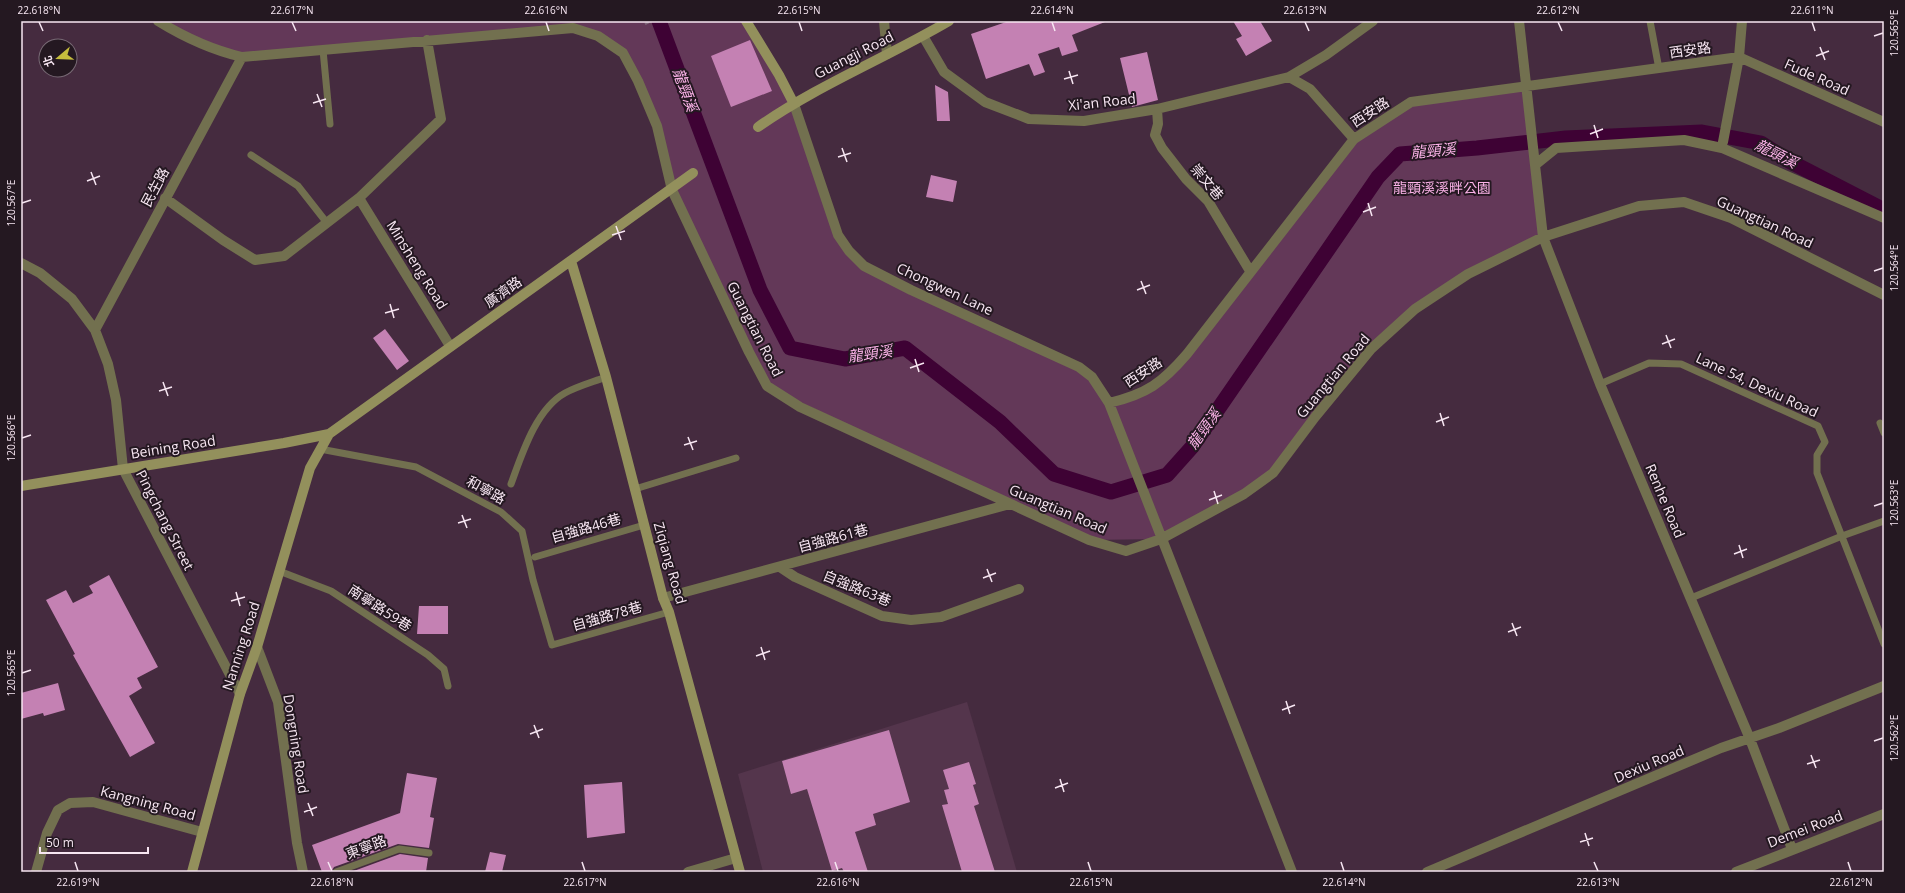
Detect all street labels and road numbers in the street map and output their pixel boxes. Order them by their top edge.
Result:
street label: Guangji Road [811,26,897,83]
street label: 西安路 [1668,37,1712,62]
street label: Fude Road [1782,54,1853,99]
street label: Xi'an Road [1067,88,1137,115]
street label: 西安路 [1347,92,1393,131]
street label: 崇文巷 [1187,159,1228,204]
street label: 民生路 [136,164,173,210]
street label: Guangtian Road [1714,191,1817,252]
street label: Minsheng Road [383,217,452,313]
street label: Chongwen Lane [894,258,997,319]
street label: 廣濟路 [480,272,525,311]
street label: Guangtian Road [723,278,788,380]
street label: Guangtian Road [1292,329,1374,422]
street label: Lane 54, Dexiu Road [1693,348,1821,421]
street label: 西安路 [1120,352,1166,391]
street label: Beining Road [129,430,217,463]
street label: Renhe Road [1641,461,1690,541]
street label: Pingchang Street [132,466,199,573]
street label: 和寧路 [463,471,509,508]
street label: Guangtian Road [1006,479,1110,538]
street label: 自強路46巷 [549,508,623,547]
street label: 自強路61巷 [796,519,870,556]
street label: Ziqiang Road [650,520,691,606]
street label: 自強路63巷 [820,565,894,610]
street label: 南寧路59巷 [345,580,416,635]
street label: 自強路78巷 [570,596,644,635]
street label: Nanning Road [217,599,264,693]
street label: Dongning Road [279,693,314,795]
street label: Dexiu Road [1611,740,1687,787]
street label: Kangning Road [98,781,198,824]
street label: Demei Road [1764,805,1845,852]
street label: 東寧路 [343,830,389,863]

